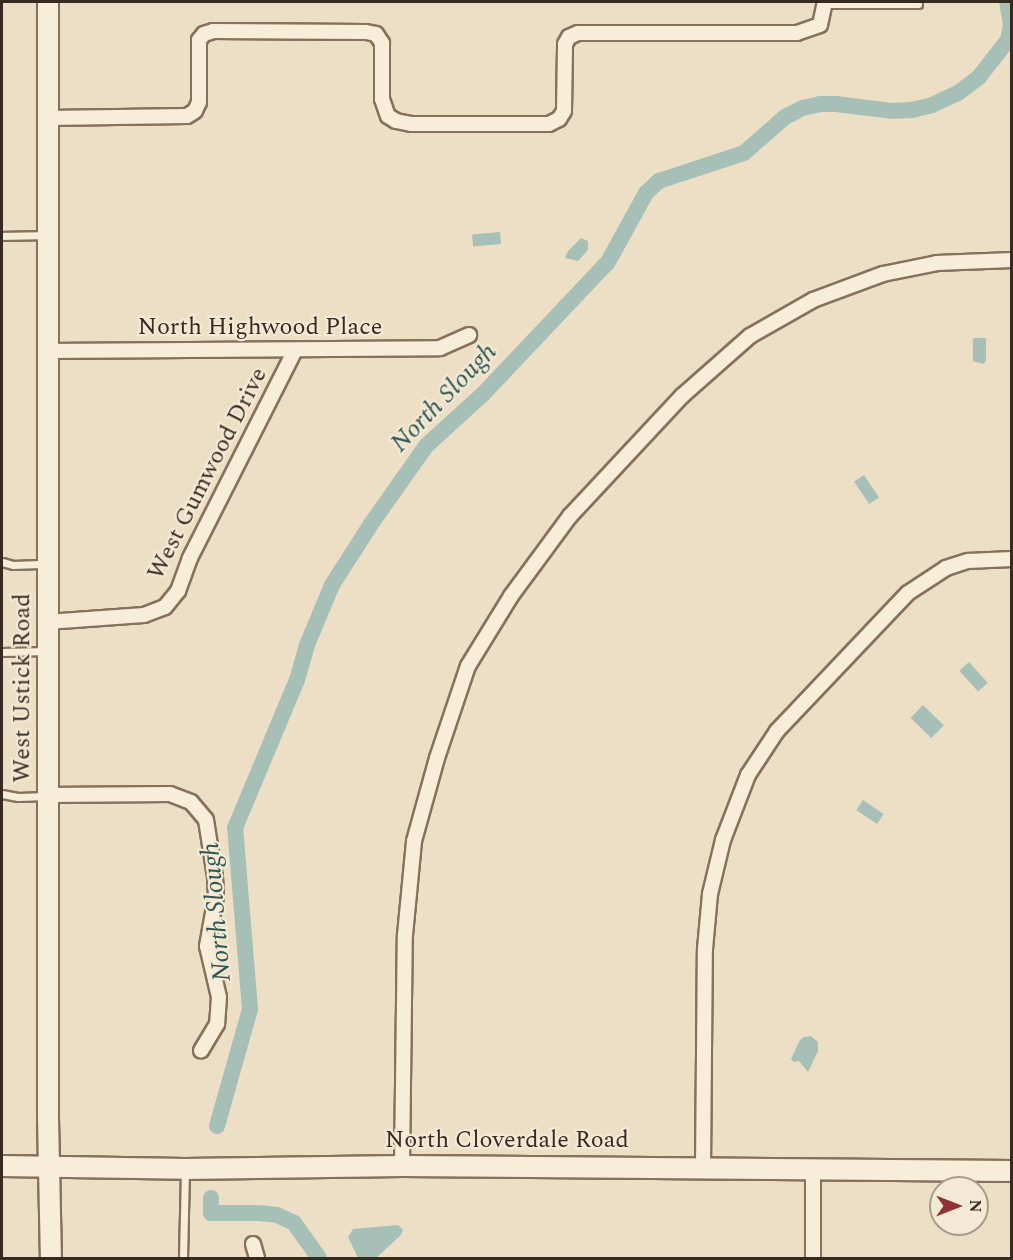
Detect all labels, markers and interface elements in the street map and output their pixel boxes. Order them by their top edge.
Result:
street label: North Highwood Place [138,314,382,342]
water label: North Slough [384,337,504,459]
street label: West Gumwood Drive [142,363,274,585]
street label: West Ustick Road [9,593,37,783]
water label: North Slough [195,841,239,983]
street label: North Cloverdale Road [385,1127,629,1155]
north arrow [929,1176,989,1236]
text: N [963,1199,987,1213]

